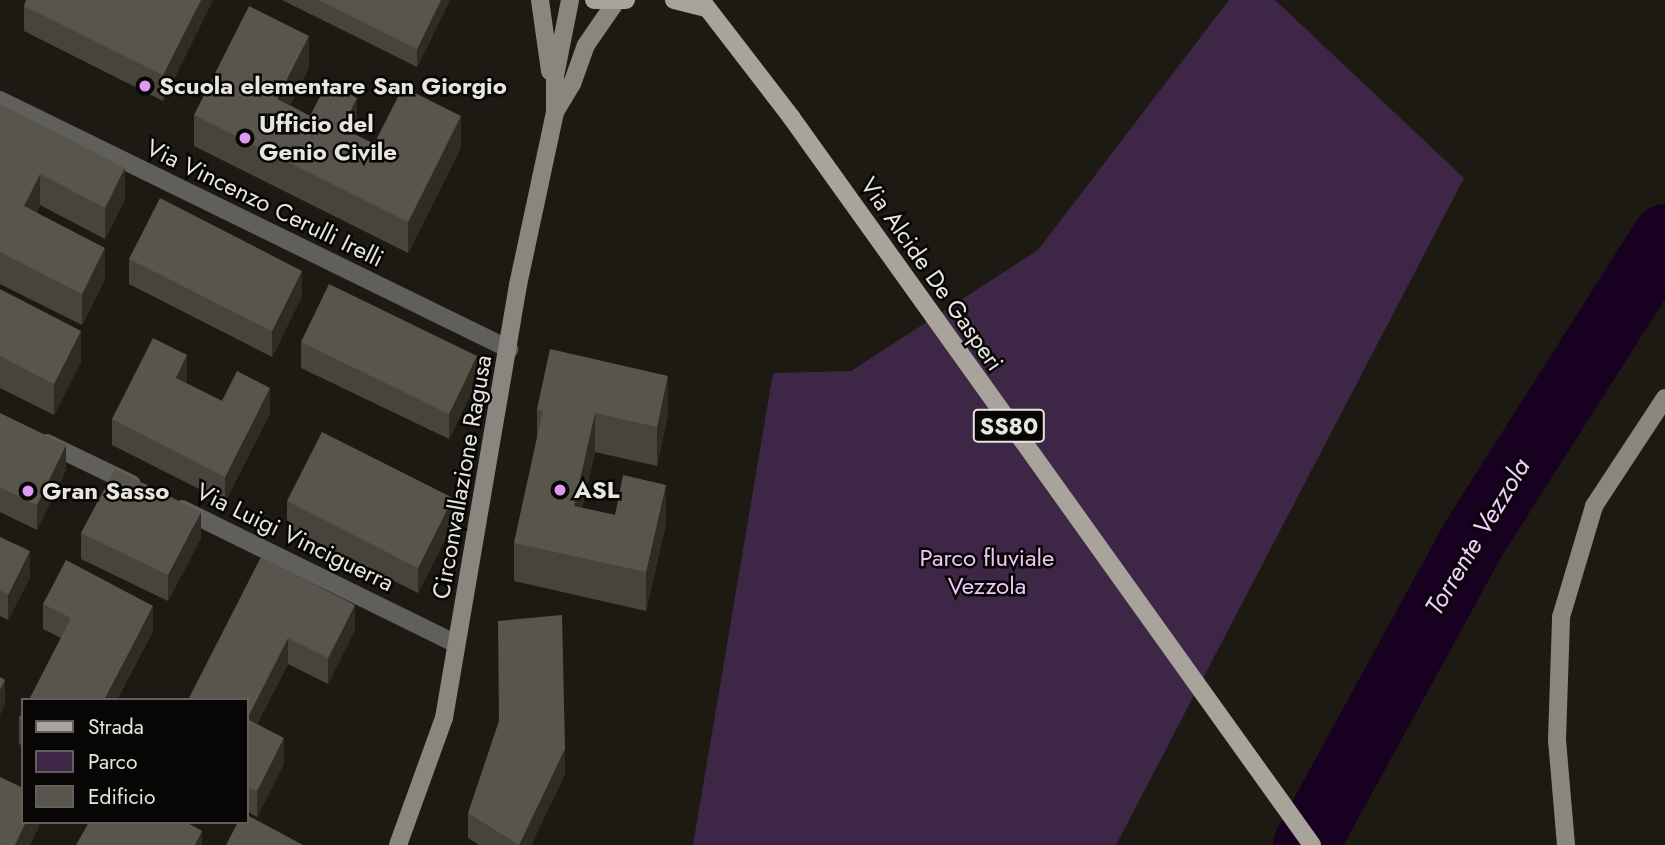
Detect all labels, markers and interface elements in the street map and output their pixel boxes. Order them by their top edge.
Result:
place label: Scuola elementare San Giorgio [159,72,507,100]
marker: Scuola elementare San Giorgio [137,78,153,94]
place label: Ufficio del Genio Civile [259,110,397,166]
marker: Ufficio del Genio Civile [237,130,253,146]
street label: Via Vincenzo Cerulli Irelli [142,133,388,273]
street label: Via Alcide De Gasperi [854,172,1010,376]
street label: Circonvallazione Ragusa [426,353,498,601]
road number: SS80 [972,406,1046,446]
water label: Torrente Vezzola [1419,453,1537,621]
place label: ASL [574,476,619,504]
place label: Gran Sasso [42,477,169,505]
street label: Via Luigi Vinciguerra [192,477,398,597]
marker: ASL [552,482,568,498]
marker: Gran Sasso [20,483,36,499]
park label: Parco fluviale Vezzola [920,544,1054,600]
legend [21,698,248,824]
text: Strada [88,712,144,742]
text: Parco [88,747,137,777]
text: Edificio [88,782,155,812]

